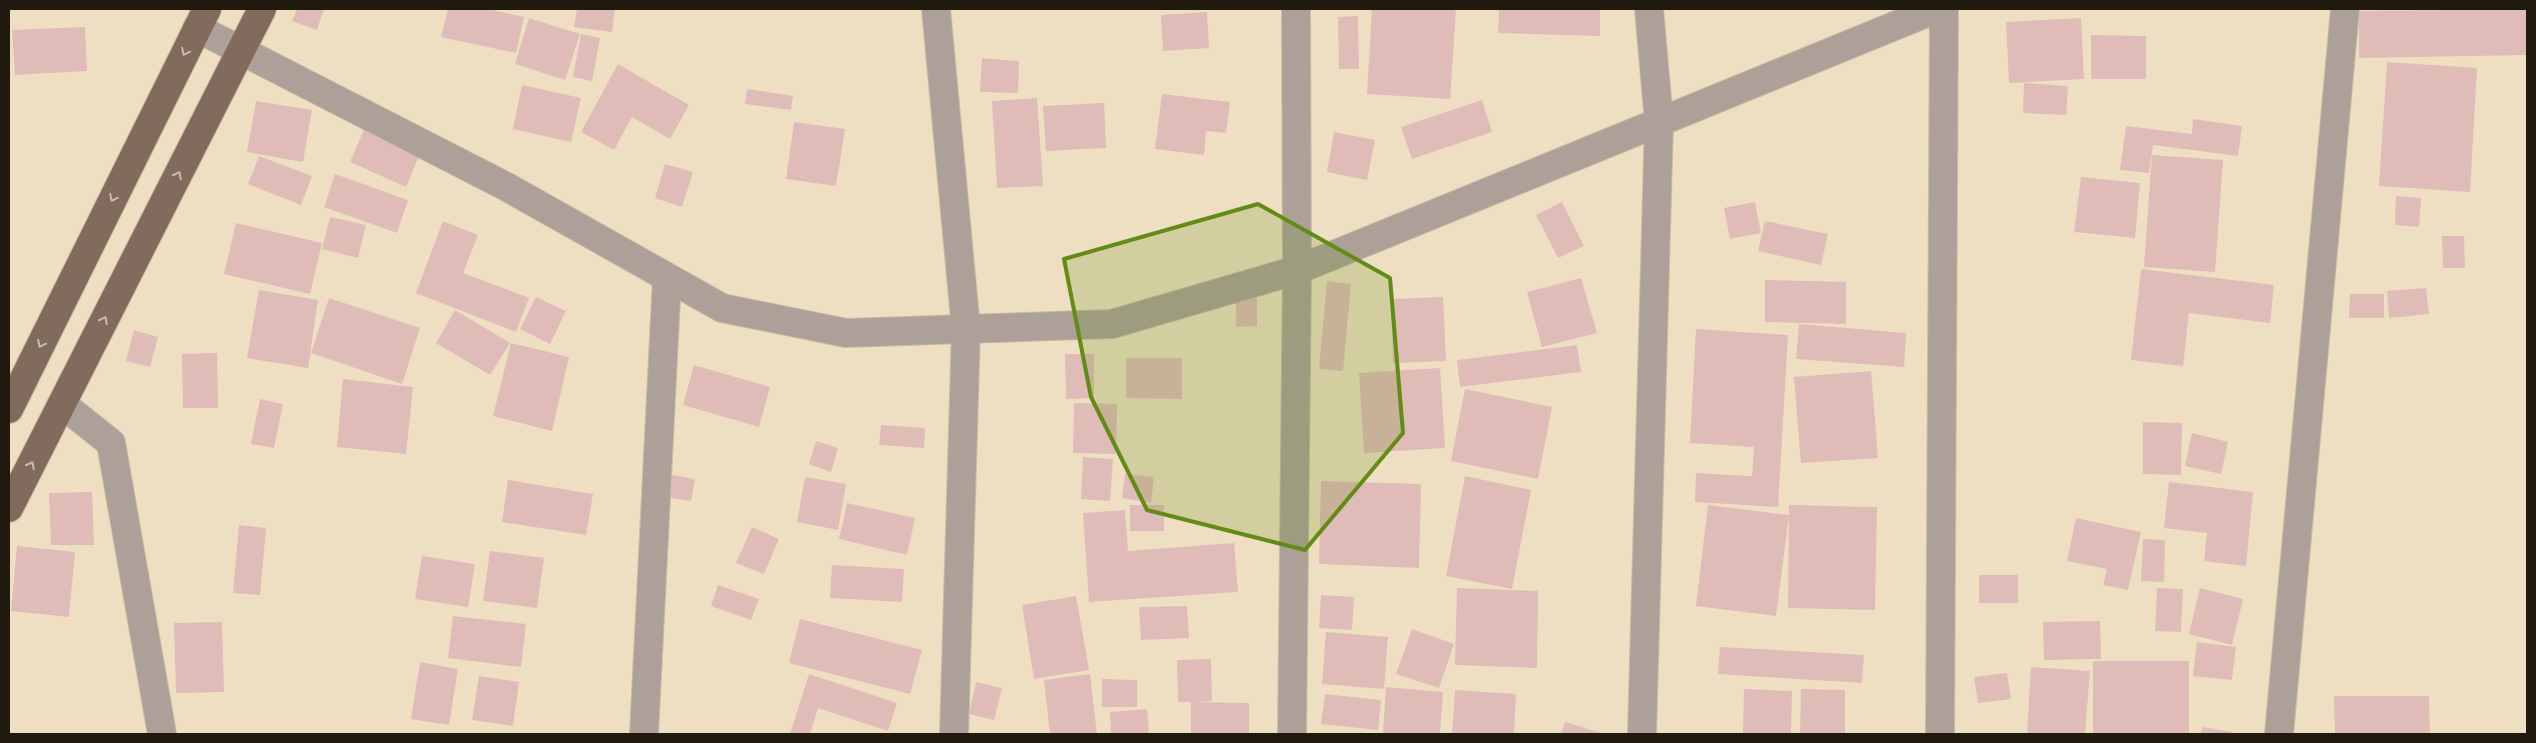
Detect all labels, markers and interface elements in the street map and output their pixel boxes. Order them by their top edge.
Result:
one-way arrow [181,47,191,56]
one-way arrow [172,171,182,180]
one-way arrow [109,193,119,202]
one-way arrow [98,316,108,325]
one-way arrow [37,338,47,347]
one-way arrow [25,461,35,470]

